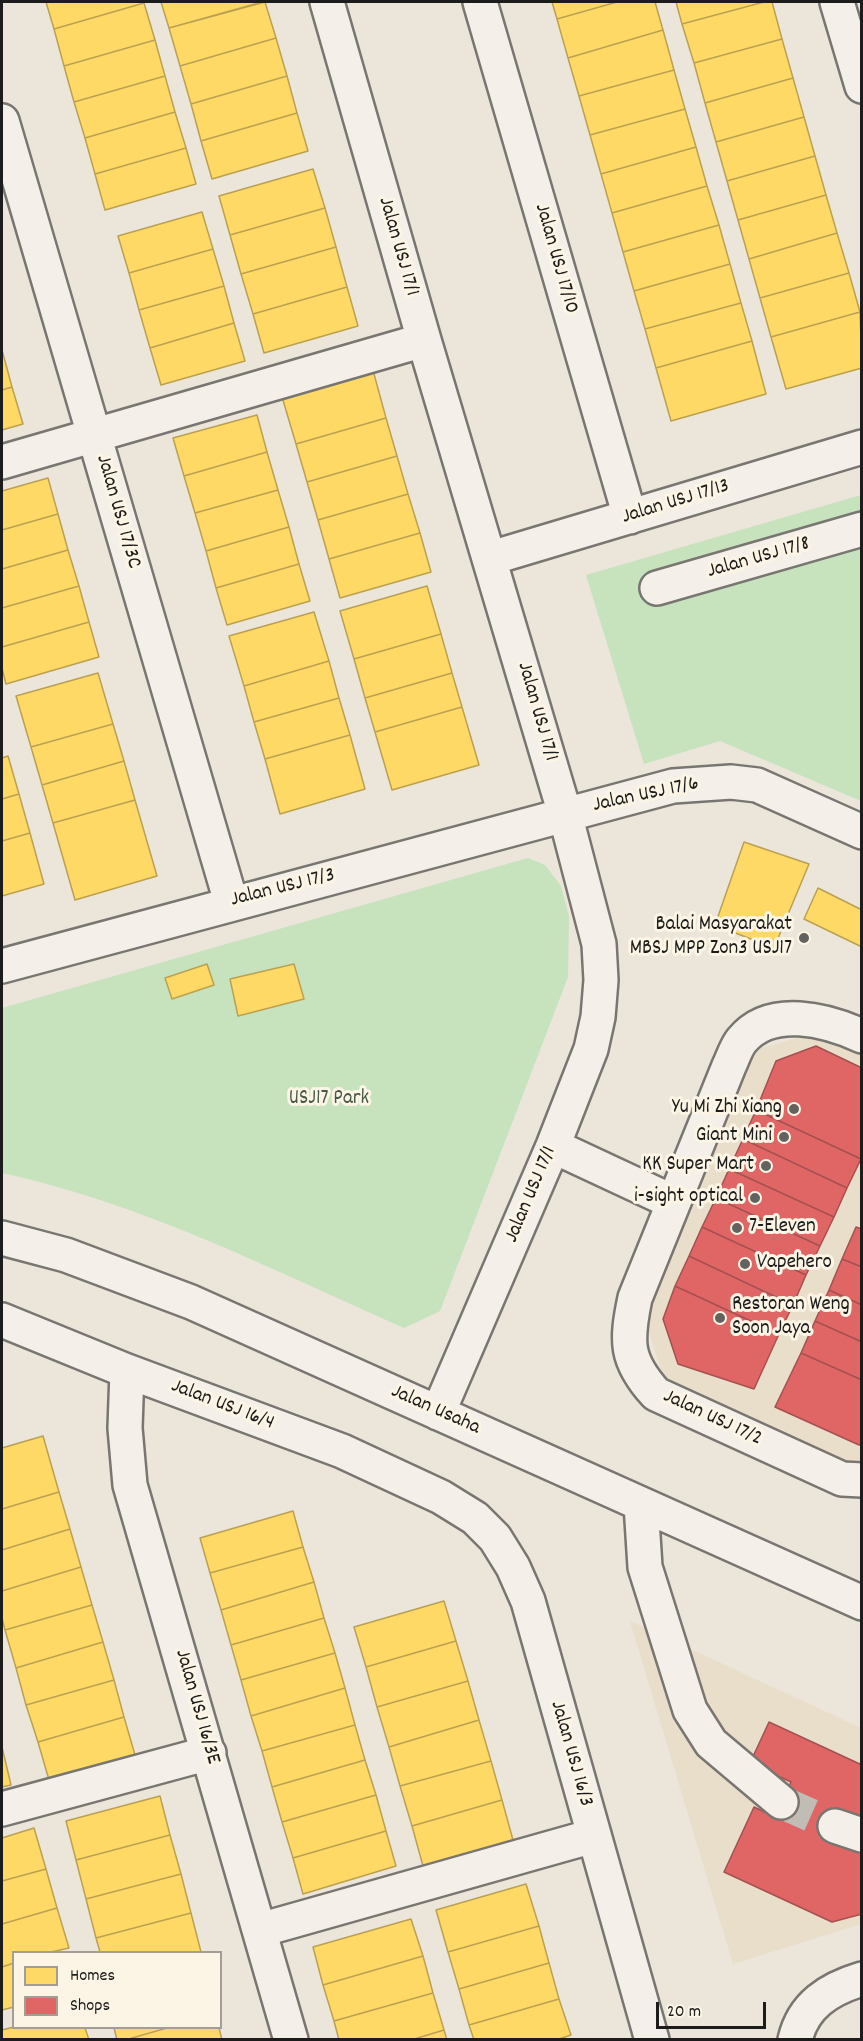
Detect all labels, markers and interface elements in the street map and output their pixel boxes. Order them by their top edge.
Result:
street label: Jalan USJ 17/1 [371,195,423,299]
street label: Jalan USJ 17/10 [527,201,583,317]
street label: Jalan USJ 17/3C [89,452,145,572]
street label: Jalan USJ 17/13 [619,475,733,531]
street label: Jalan USJ 17/8 [705,532,813,586]
street label: Jalan USJ 17/1 [510,660,562,764]
street label: Jalan USJ 17/6 [591,772,701,820]
street label: Jalan USJ 17/3 [228,864,338,914]
place label: Balai Masyarakat MBSJ MPP Zon3 USJ17 [630,913,792,963]
marker: Balai Masyarakat MBSJ MPP Zon3 USJ17 [797,931,811,945]
park label: USJ17 Park [289,1087,369,1113]
place label: Yu Mi Zhi Xiang [672,1096,782,1122]
marker: Yu Mi Zhi Xiang [787,1102,801,1116]
place label: Giant Mini [696,1124,772,1150]
marker: Giant Mini [777,1130,791,1144]
street label: Jalan USJ 17/1 [500,1143,564,1247]
place label: KK Super Mart [642,1153,754,1179]
marker: KK Super Mart [759,1159,773,1173]
place label: i-sight optical [634,1185,743,1211]
marker: i-sight optical [748,1191,762,1205]
place label: 7-Eleven [749,1215,816,1241]
marker: 7-Eleven [730,1221,744,1235]
place label: Vapehero [757,1251,832,1277]
marker: Vapehero [738,1257,752,1271]
place label: Restoran Weng Soon Jaya [732,1293,850,1343]
marker: Restoran Weng Soon Jaya [713,1311,727,1325]
street label: Jalan USJ 16/4 [167,1375,277,1437]
street label: Jalan Usaha [386,1380,484,1442]
street label: Jalan USJ 17/2 [658,1385,766,1453]
street label: Jalan USJ 16/3E [168,1647,224,1767]
street label: Jalan USJ 16/3 [543,1698,597,1810]
legend [12,1951,222,2029]
text: Homes [70,1964,115,1989]
scale bar [659,1990,768,2028]
text: Shops [70,1994,110,2019]
text: 20 m [667,2000,701,2025]

